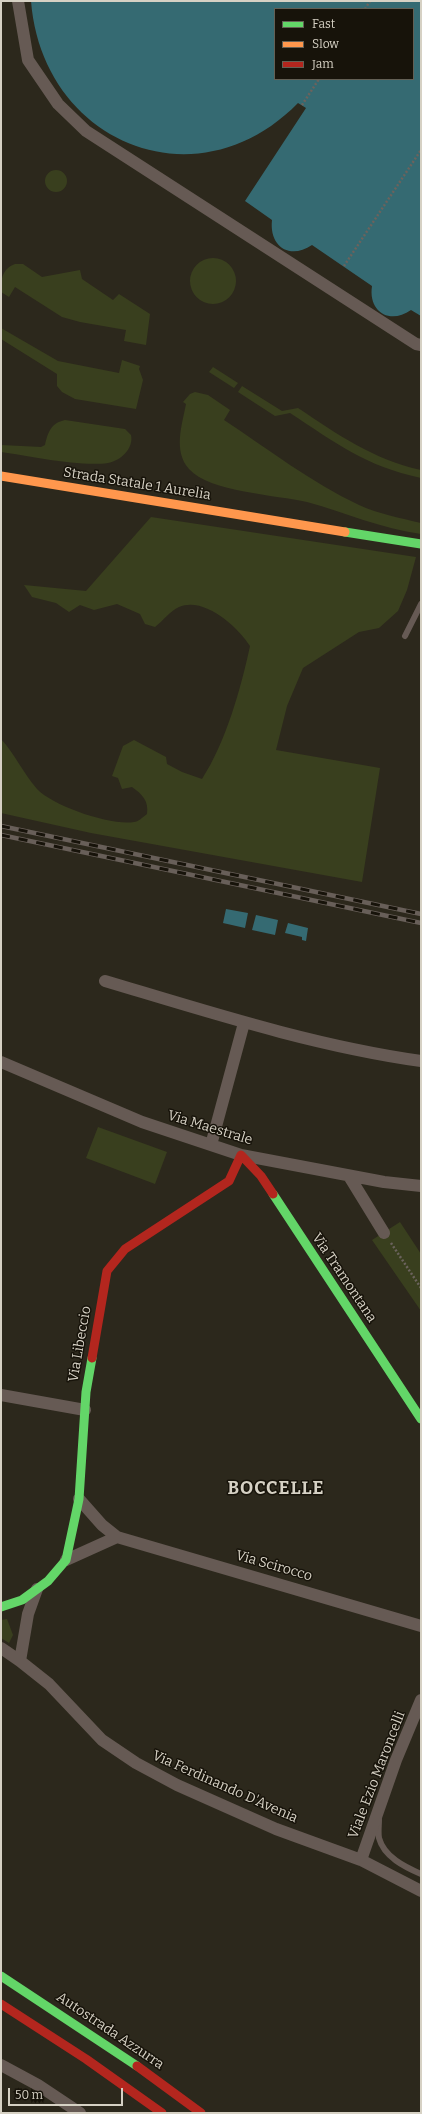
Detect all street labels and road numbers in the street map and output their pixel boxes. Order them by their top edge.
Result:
street label: Strada Statale 1 Aurelia [62,464,212,504]
street label: Via Maestrale [166,1107,254,1149]
street label: Via Tramontana [308,1230,380,1326]
street label: Via Libeccio [65,1305,95,1383]
street label: Via Scirocco [234,1547,314,1585]
street label: Viale Ezio Maroncelli [345,1709,409,1841]
street label: Via Ferdinando D'Avenia [150,1747,300,1827]
street label: Autostrada Azzurra [53,1989,167,2073]

